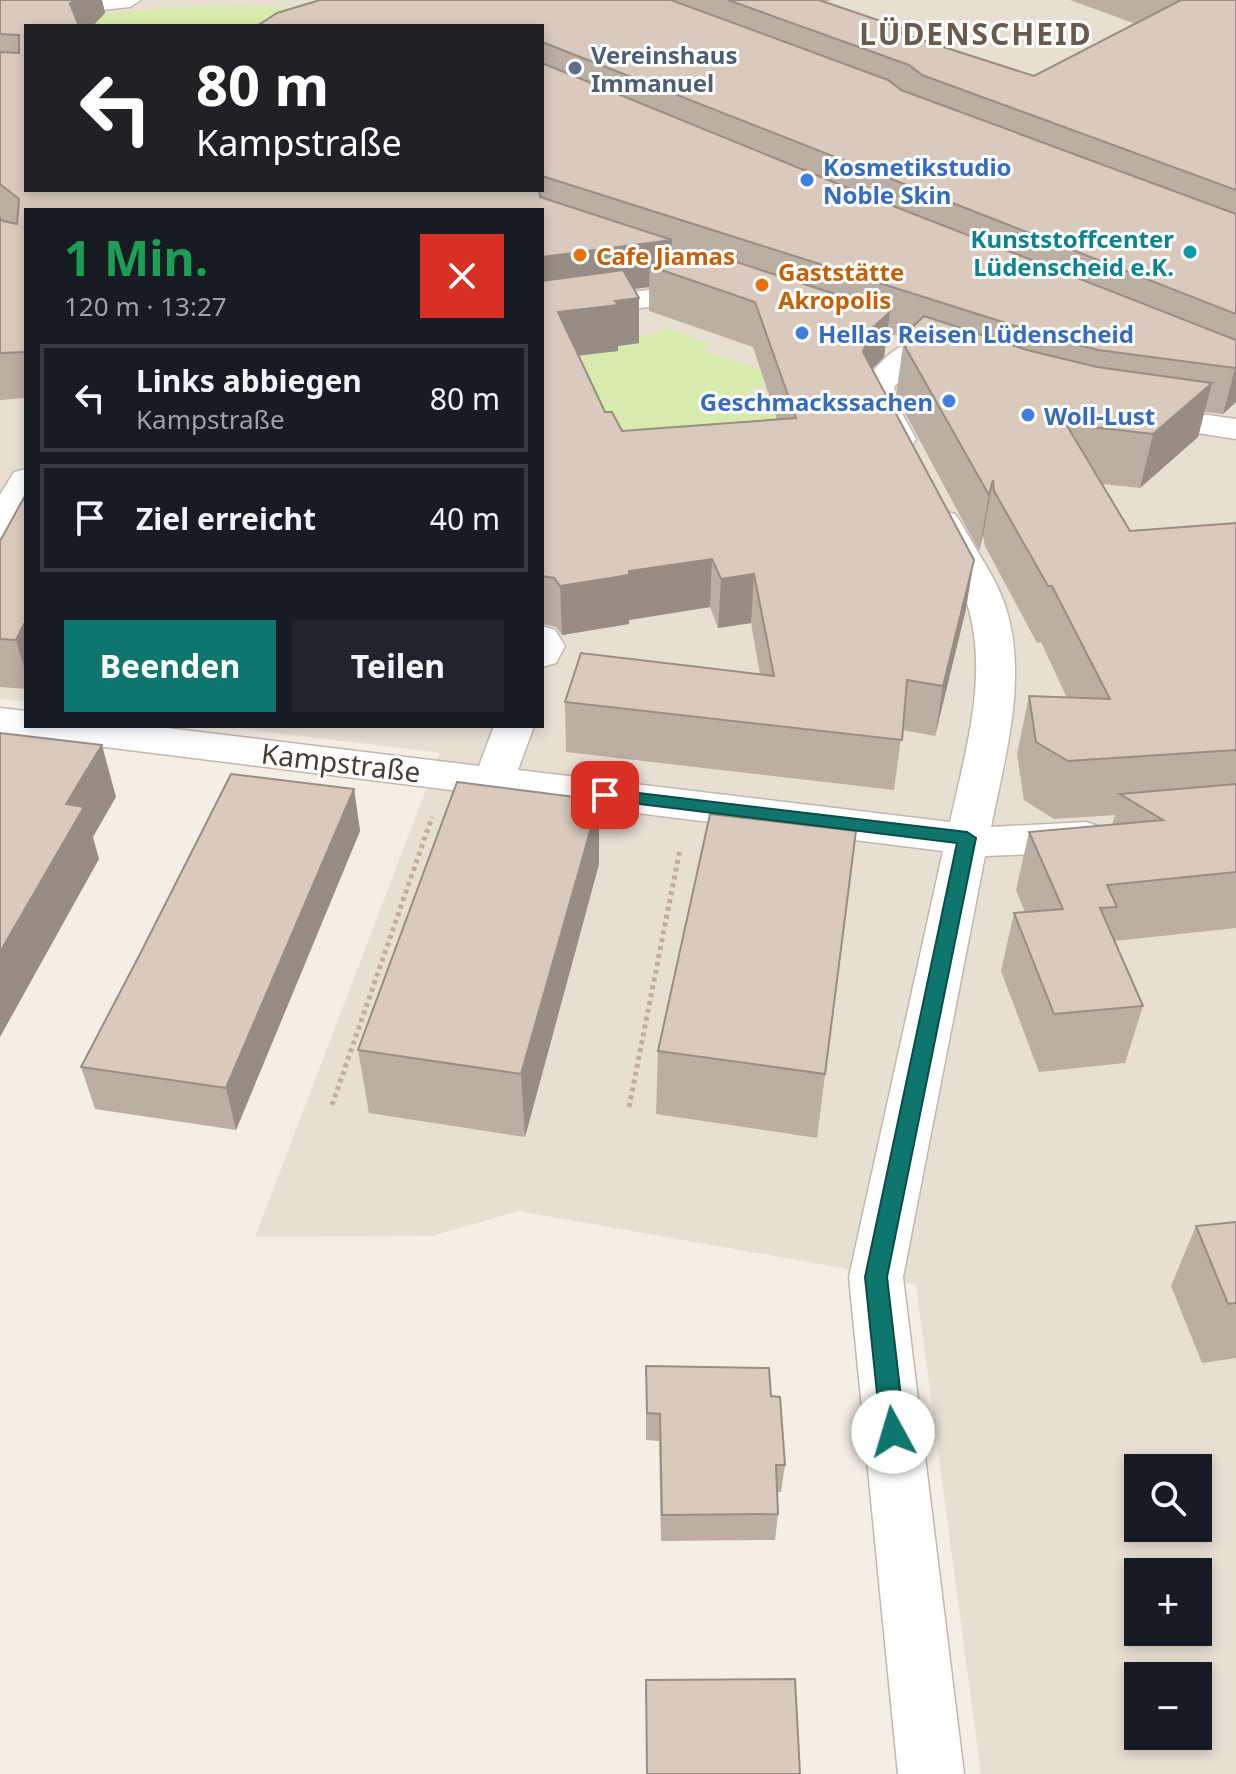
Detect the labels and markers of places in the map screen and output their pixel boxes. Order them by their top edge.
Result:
place label: Vereinshaus Immanuel [591,38,737,99]
marker: Vereinshaus Immanuel [566,59,584,77]
place label: Kosmetikstudio Noble Skin [823,150,1012,211]
marker: Kosmetikstudio Noble Skin [798,171,816,189]
place label: Kunststoffcenter Lüdenscheid e.K. [971,222,1174,283]
place label: Cafe Jiamas [596,239,735,272]
marker: Kunststoffcenter Lüdenscheid e.K. [1181,243,1199,261]
marker: Cafe Jiamas [571,246,589,264]
place label: Gaststätte Akropolis [778,255,904,316]
marker: Gaststätte Akropolis [753,276,771,294]
place label: Hellas Reisen Lüdenscheid [818,317,1134,350]
marker: Hellas Reisen Lüdenscheid [793,324,811,342]
place label: Geschmackssachen [700,385,933,418]
marker: Geschmackssachen [940,392,958,410]
place label: Woll-Lust [1044,399,1155,432]
marker: Woll-Lust [1019,406,1037,424]
pin [571,761,639,829]

